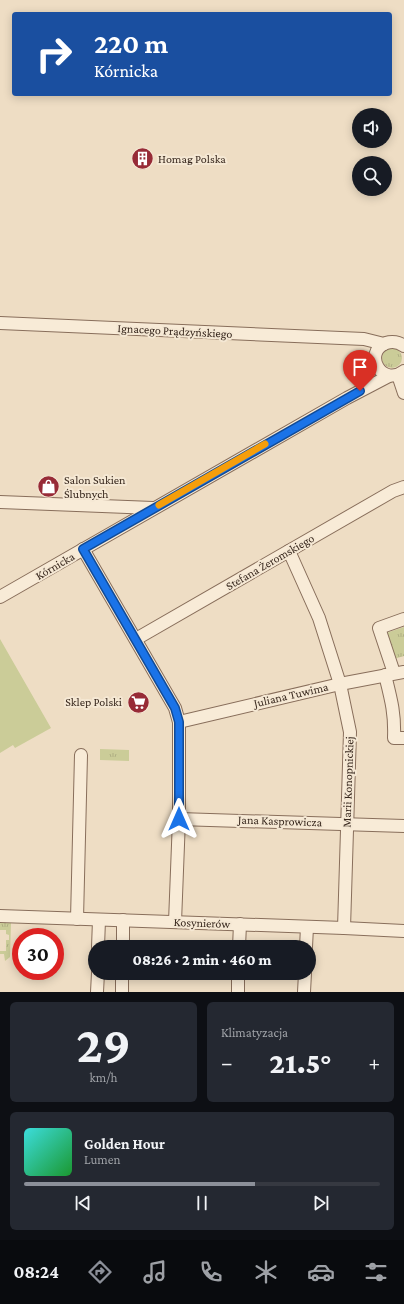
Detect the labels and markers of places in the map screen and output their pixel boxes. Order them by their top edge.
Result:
building icon: Homag Polska [130,146,156,172]
place label: Homag Polska [158,152,226,166]
pin [343,350,377,391]
place label: Salon Sukien Ślubnych [64,473,126,501]
shop icon: Salon Sukien Ślubnych [35,474,61,500]
supermarket icon: Sklep Polski [125,689,151,715]
place label: Sklep Polski [65,695,122,709]

